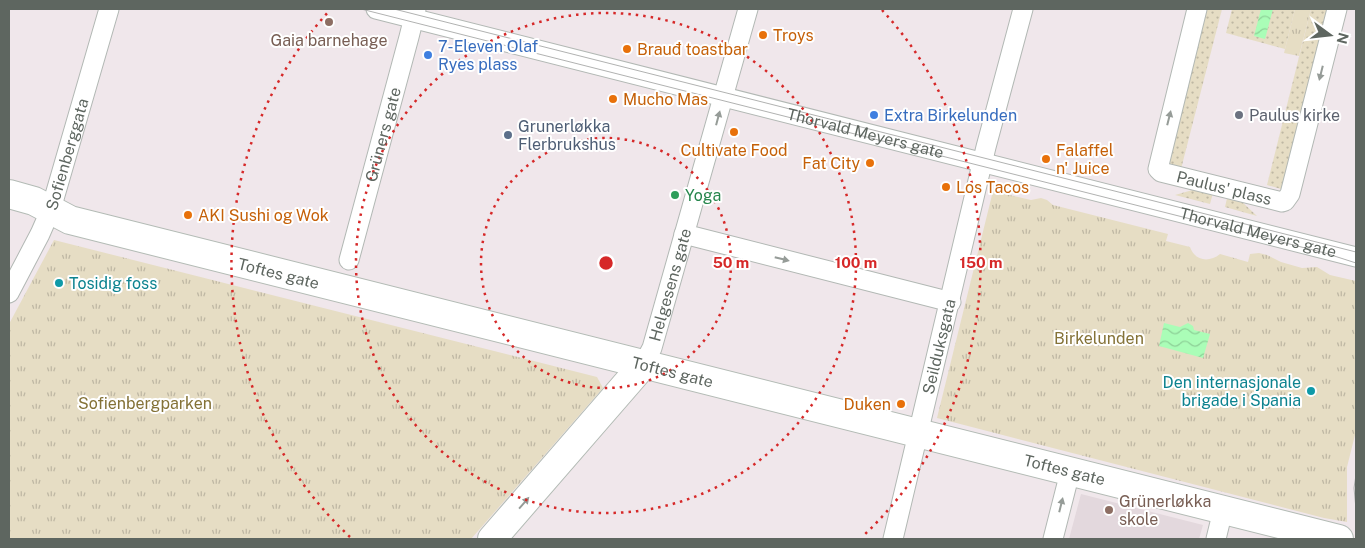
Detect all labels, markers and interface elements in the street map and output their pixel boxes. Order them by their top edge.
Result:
north arrow [1305,10,1355,60]
marker: Gaia barnehage [323,16,335,28]
place label: Troys [773,26,814,45]
marker: Troys [757,29,769,41]
place label: Gaia barnehage [271,31,387,50]
text: N [1333,31,1352,46]
place label: 7-Eleven Olaf Ryes plass [438,37,538,74]
place label: Brauđ toastbar [637,40,748,59]
marker: Brauđ toastbar [621,43,633,55]
marker: 7-Eleven Olaf Ryes plass [422,49,434,61]
one-way arrow [1317,65,1325,80]
street label: Grüners gate [361,85,405,184]
place label: Mucho Mas [623,90,708,109]
marker: Mucho Mas [607,93,619,105]
street label: Sofienberggata [42,96,92,212]
street label: Thorvald Meyers gate [785,104,946,162]
place label: Extra Birkelunden [884,106,1017,125]
place label: Paulus kirke [1249,106,1340,125]
marker: Extra Birkelunden [868,109,880,121]
marker: Paulus kirke [1233,109,1245,121]
one-way arrow [714,110,722,125]
one-way arrow [1165,111,1173,126]
place label: Grunerløkka Flerbrukshus [518,117,616,154]
marker: Cultivate Food [728,126,740,138]
marker: Grunerløkka Flerbrukshus [502,129,514,141]
place label: Cultivate Food [681,141,787,160]
place label: Falaffel n' Juice [1056,141,1114,178]
marker: Falaffel n' Juice [1040,153,1052,165]
place label: Fat City [802,154,860,173]
marker: Fat City [864,157,876,169]
street label: Paulus' plass [1175,167,1274,209]
place label: Los Tacos [956,178,1029,197]
marker: Los Tacos [940,181,952,193]
place label: Yoga [685,186,721,205]
marker: Yoga [669,189,681,201]
street label: Thorvald Meyers gate [1178,203,1339,261]
place label: AKI Sushi og Wok [198,206,329,225]
marker: AKI Sushi og Wok [182,209,194,221]
street label: Helgesens gate [645,226,695,343]
street label: Toftes gate [236,254,321,293]
centre of rings [597,254,615,272]
text: 50 m [713,254,749,271]
text: 100 m [835,254,877,271]
text: 150 m [959,254,1003,271]
one-way arrow [775,255,790,263]
place label: Tosidig foss [69,274,157,293]
marker: Tosidig foss [53,277,65,289]
street label: Seilduksgata [918,297,959,396]
park label: Birkelunden [1054,329,1144,348]
street label: Toftes gate [630,353,715,391]
place label: Den internasjonale brigade i Spania [1163,373,1301,410]
marker: Den internasjonale brigade i Spania [1305,385,1317,397]
park label: Sofienbergparken [78,394,212,413]
place label: Duken [844,395,891,414]
marker: Duken [895,398,907,410]
street label: Toftes gate [1022,450,1107,489]
place label: Grünerløkka skole [1119,492,1211,529]
one-way arrow [518,497,530,509]
one-way arrow [1057,498,1065,513]
marker: Grünerløkka skole [1103,504,1115,516]

